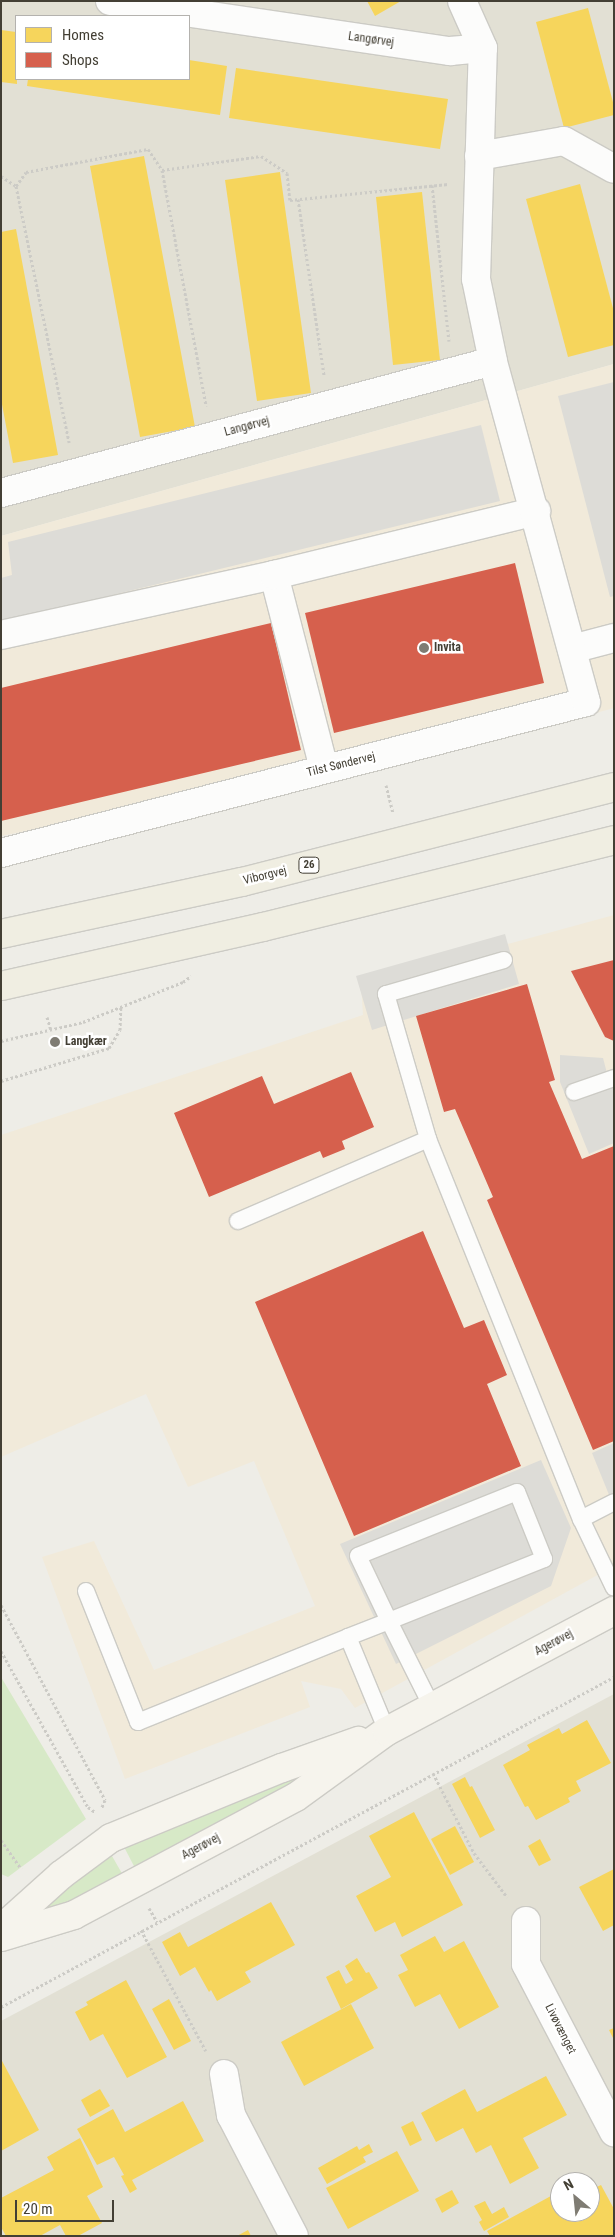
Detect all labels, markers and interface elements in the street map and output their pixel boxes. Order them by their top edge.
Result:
legend [15,15,190,80]
text: Homes [62,26,104,44]
street label: Langørvej [347,30,395,50]
text: Shops [62,51,99,69]
street label: Langørvej [223,414,271,440]
place label: Invita [434,641,461,655]
marker: Invita [418,642,430,654]
street label: Tilst Søndervej [305,750,377,780]
road number: 26 [298,856,320,874]
street label: Viborgvej [242,864,288,888]
place label: Langkær [65,1035,107,1049]
marker: Langkær [49,1036,61,1048]
street label: Agerøvej [532,1627,576,1659]
street label: Agerøvej [179,1831,223,1863]
street label: Livøvænget [541,2002,579,2056]
north arrow [550,2172,600,2222]
text: N [561,2176,576,2194]
scale bar [18,2190,116,2222]
text: 20 m [23,2200,53,2218]

